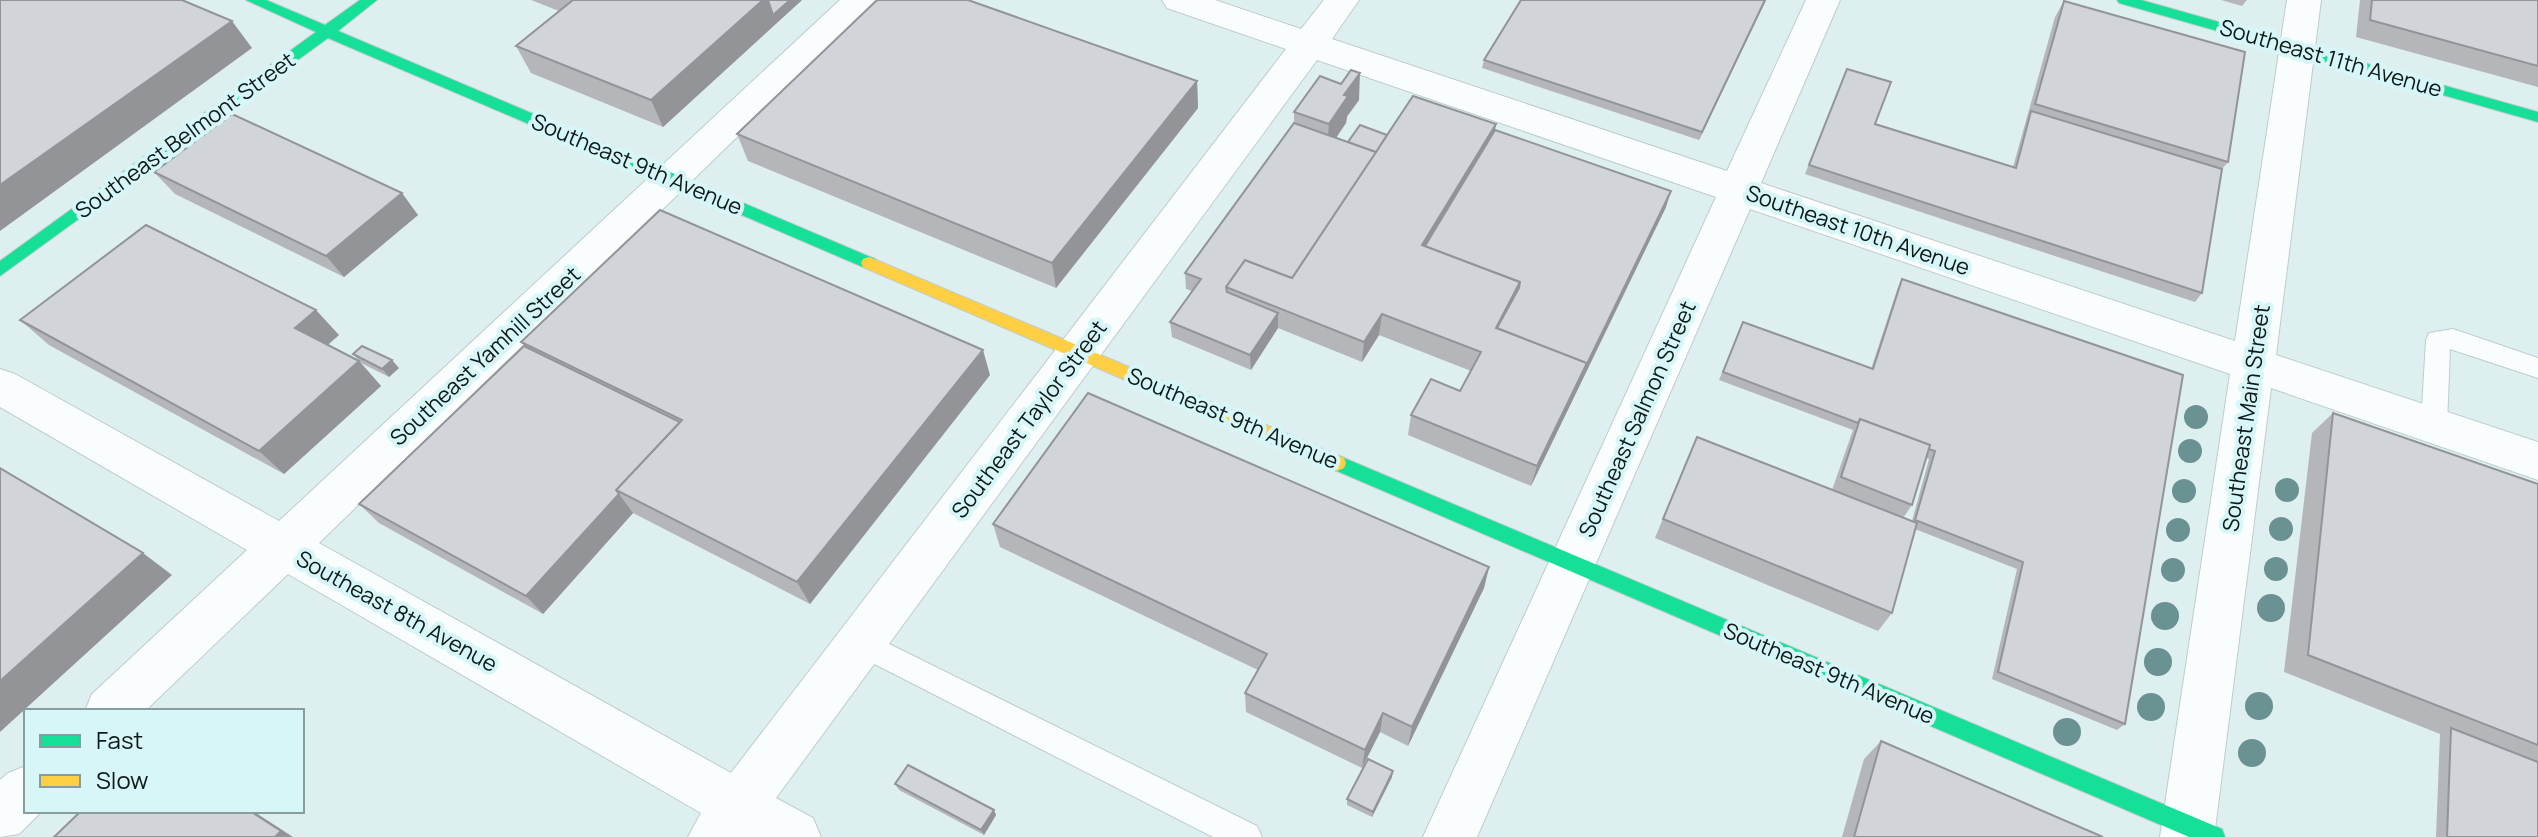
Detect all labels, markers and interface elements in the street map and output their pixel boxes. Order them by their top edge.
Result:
street label: Southeast 11th Avenue [2216,12,2446,104]
street label: Southeast Belmont Street [69,45,301,225]
street label: Southeast 9th Avenue [527,106,747,222]
street label: Southeast 10th Avenue [1742,178,1974,282]
street label: Southeast Yamhill Street [383,260,587,452]
street label: Southeast Salmon Street [1571,296,1703,542]
street label: Southeast Main Street [2215,302,2277,534]
street label: Southeast Taylor Street [945,314,1114,524]
street label: Southeast 9th Avenue [1123,360,1343,476]
street label: Southeast 8th Avenue [291,543,503,679]
street label: Southeast 9th Avenue [1719,615,1939,731]
legend [24,709,304,813]
text: Fast [96,723,143,756]
text: Slow [96,763,149,796]

